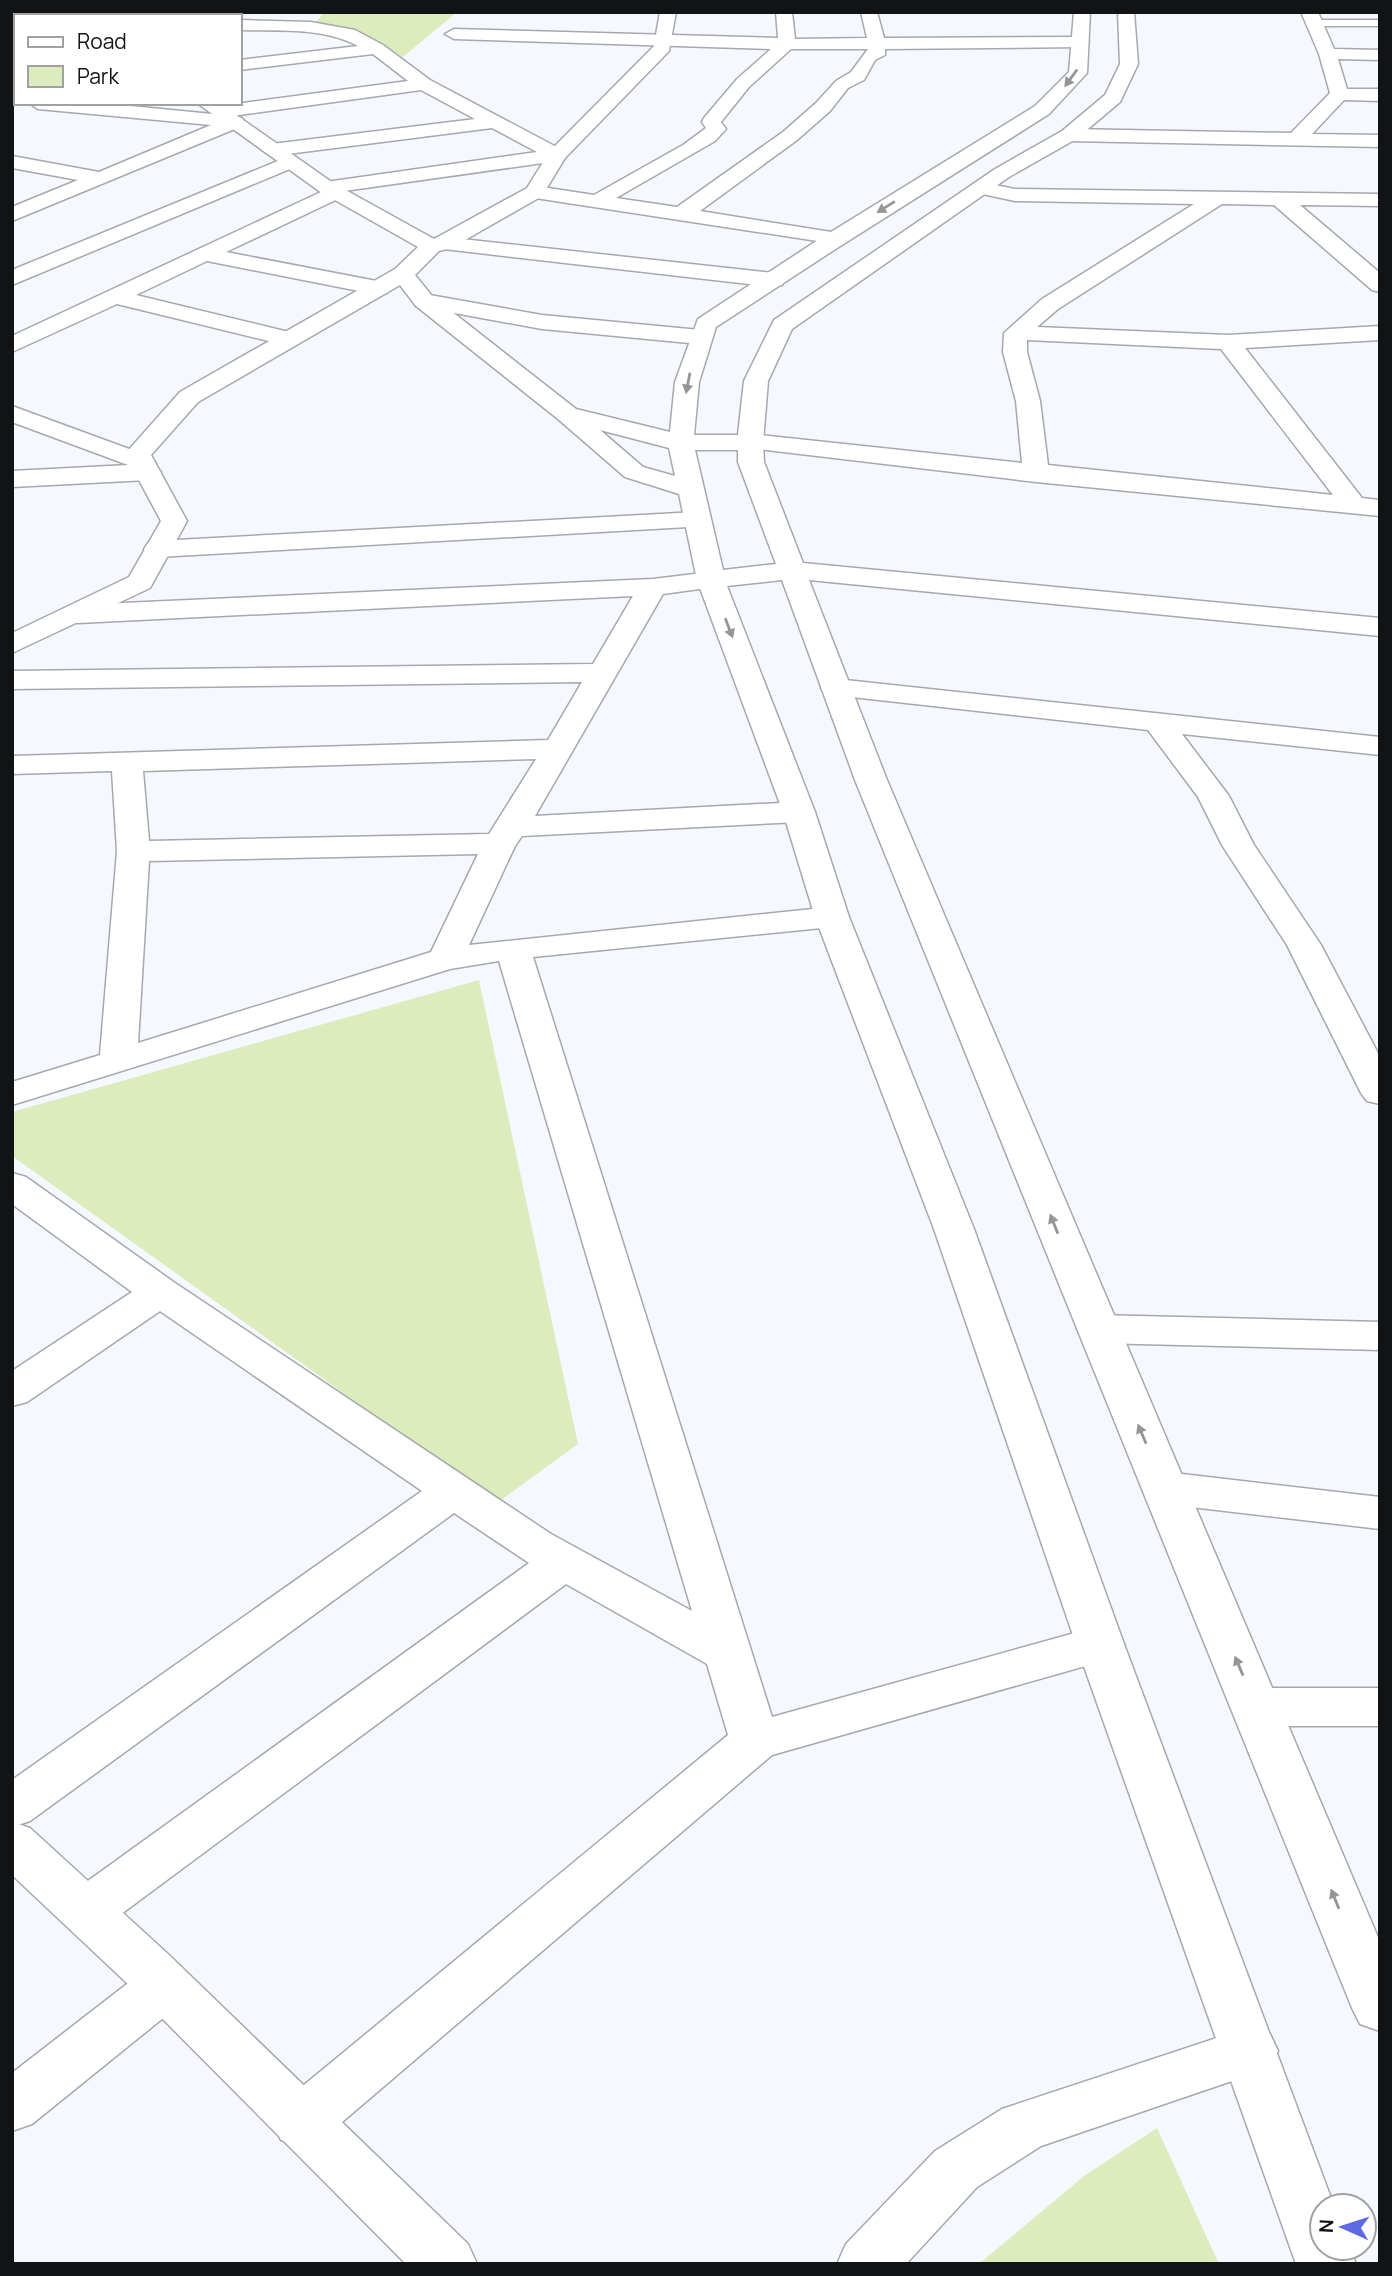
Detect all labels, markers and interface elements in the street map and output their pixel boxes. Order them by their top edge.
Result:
legend [14,14,242,105]
text: Road [77,27,127,55]
text: Park [77,62,119,90]
one-way arrow [1064,68,1078,87]
one-way arrow [877,201,896,214]
one-way arrow [683,372,694,394]
one-way arrow [724,617,735,638]
one-way arrow [1049,1213,1060,1234]
one-way arrow [1136,1423,1147,1444]
one-way arrow [1233,1656,1244,1677]
one-way arrow [1329,1889,1341,1909]
north arrow [1308,2192,1378,2262]
text: N [1313,2219,1339,2234]

